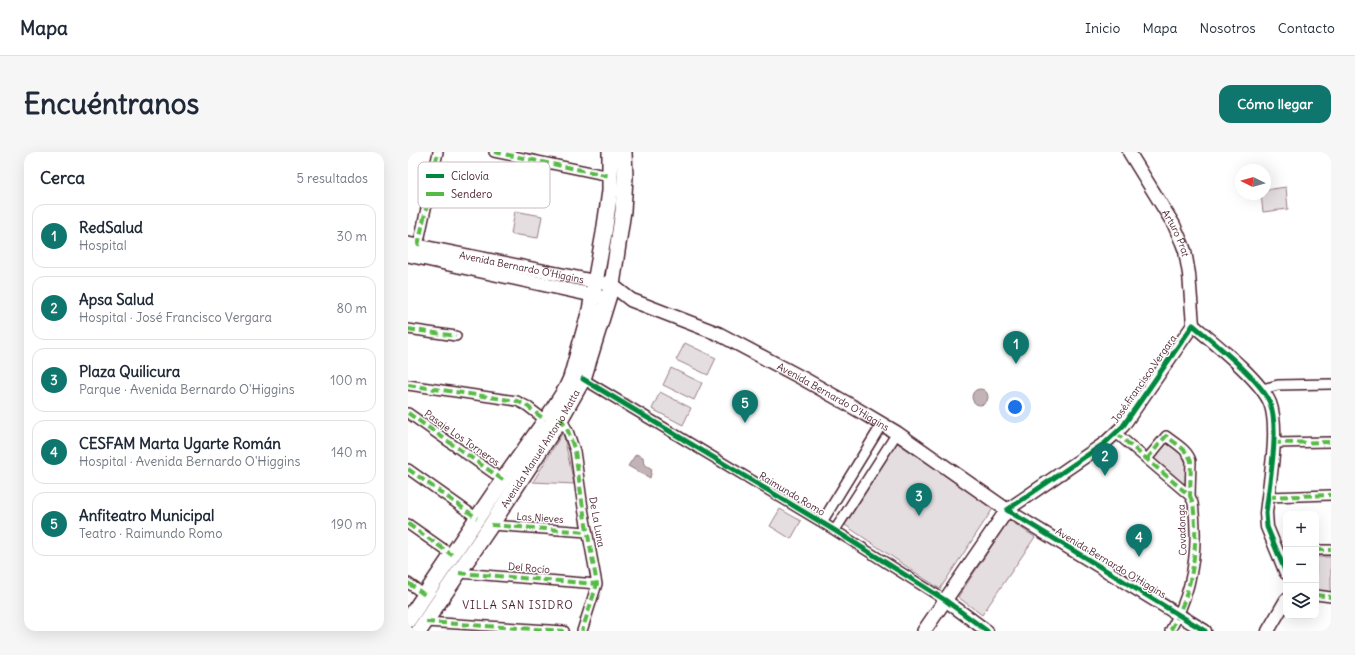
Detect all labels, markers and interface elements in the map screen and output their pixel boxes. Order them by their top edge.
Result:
text: Mapa [20,16,68,40]
text: Inicio [1085,19,1120,37]
text: Mapa [1142,19,1178,37]
text: Nosotros [1200,19,1256,37]
text: Contacto [1278,19,1335,37]
button: Cómo llegar [1219,85,1331,123]
text: Encuéntranos [24,86,199,122]
legend [418,162,550,208]
north arrow [1235,164,1271,200]
text: Cerca [40,167,85,189]
text: Ciclovía [451,169,489,183]
text: 5 resultados [296,170,368,187]
text: Sendero [451,187,492,201]
street label: Arturo Prat [1159,207,1192,258]
text: RedSalud [79,218,143,237]
text: 1 [51,228,57,245]
text: 30 m [337,228,367,245]
text: Hospital [79,237,127,254]
street label: Avenida Bernardo O'Higgins [458,248,586,286]
text: Apsa Salud [79,290,154,309]
text: 2 [50,300,58,317]
text: 80 m [336,300,367,317]
text: Hospital · José Francisco Vergara [79,309,272,326]
pin: 1 [1003,331,1029,364]
street label: José Francisco Vergara [1109,332,1180,426]
street label: Avenida Bernardo O'Higgins [775,360,892,434]
text: Plaza Quilicura [79,362,180,381]
text: 3 [50,372,58,389]
text: 100 m [330,372,367,389]
text: Parque · Avenida Bernardo O'Higgins [79,381,295,398]
street label: Avenida Manuel Antonio Matta [498,387,582,510]
pin: 5 [732,390,758,423]
your location [1005,397,1025,417]
street label: Pasaje Los Torneros [422,407,503,469]
text: CESFAM Marta Ugarte Román [79,434,281,453]
pin: 2 [1092,443,1118,476]
text: 4 [50,444,58,461]
text: 140 m [331,444,367,461]
text: Hospital · Avenida Bernardo O'Higgins [79,453,300,470]
street label: Raimundo Romo [757,469,828,519]
pin: 3 [906,483,932,516]
street label: De La Luna [586,496,608,549]
street label: Covadonga [1175,504,1189,556]
text: Anfiteatro Municipal [79,506,214,525]
street label: Las Nieves [516,510,564,526]
map controls [1283,511,1319,619]
button: + [1283,511,1319,547]
text: 5 [50,516,58,533]
text: 190 m [331,516,367,533]
pin: 4 [1126,524,1152,557]
text: Teatro · Raimundo Romo [79,525,222,542]
street label: Avenida Bernardo O'Higgins [1053,525,1169,601]
button: − [1283,547,1319,583]
street label: Del Rocío [508,560,551,576]
button: layers [1283,583,1319,619]
district label: VILLA SAN ISIDRO [462,598,574,612]

